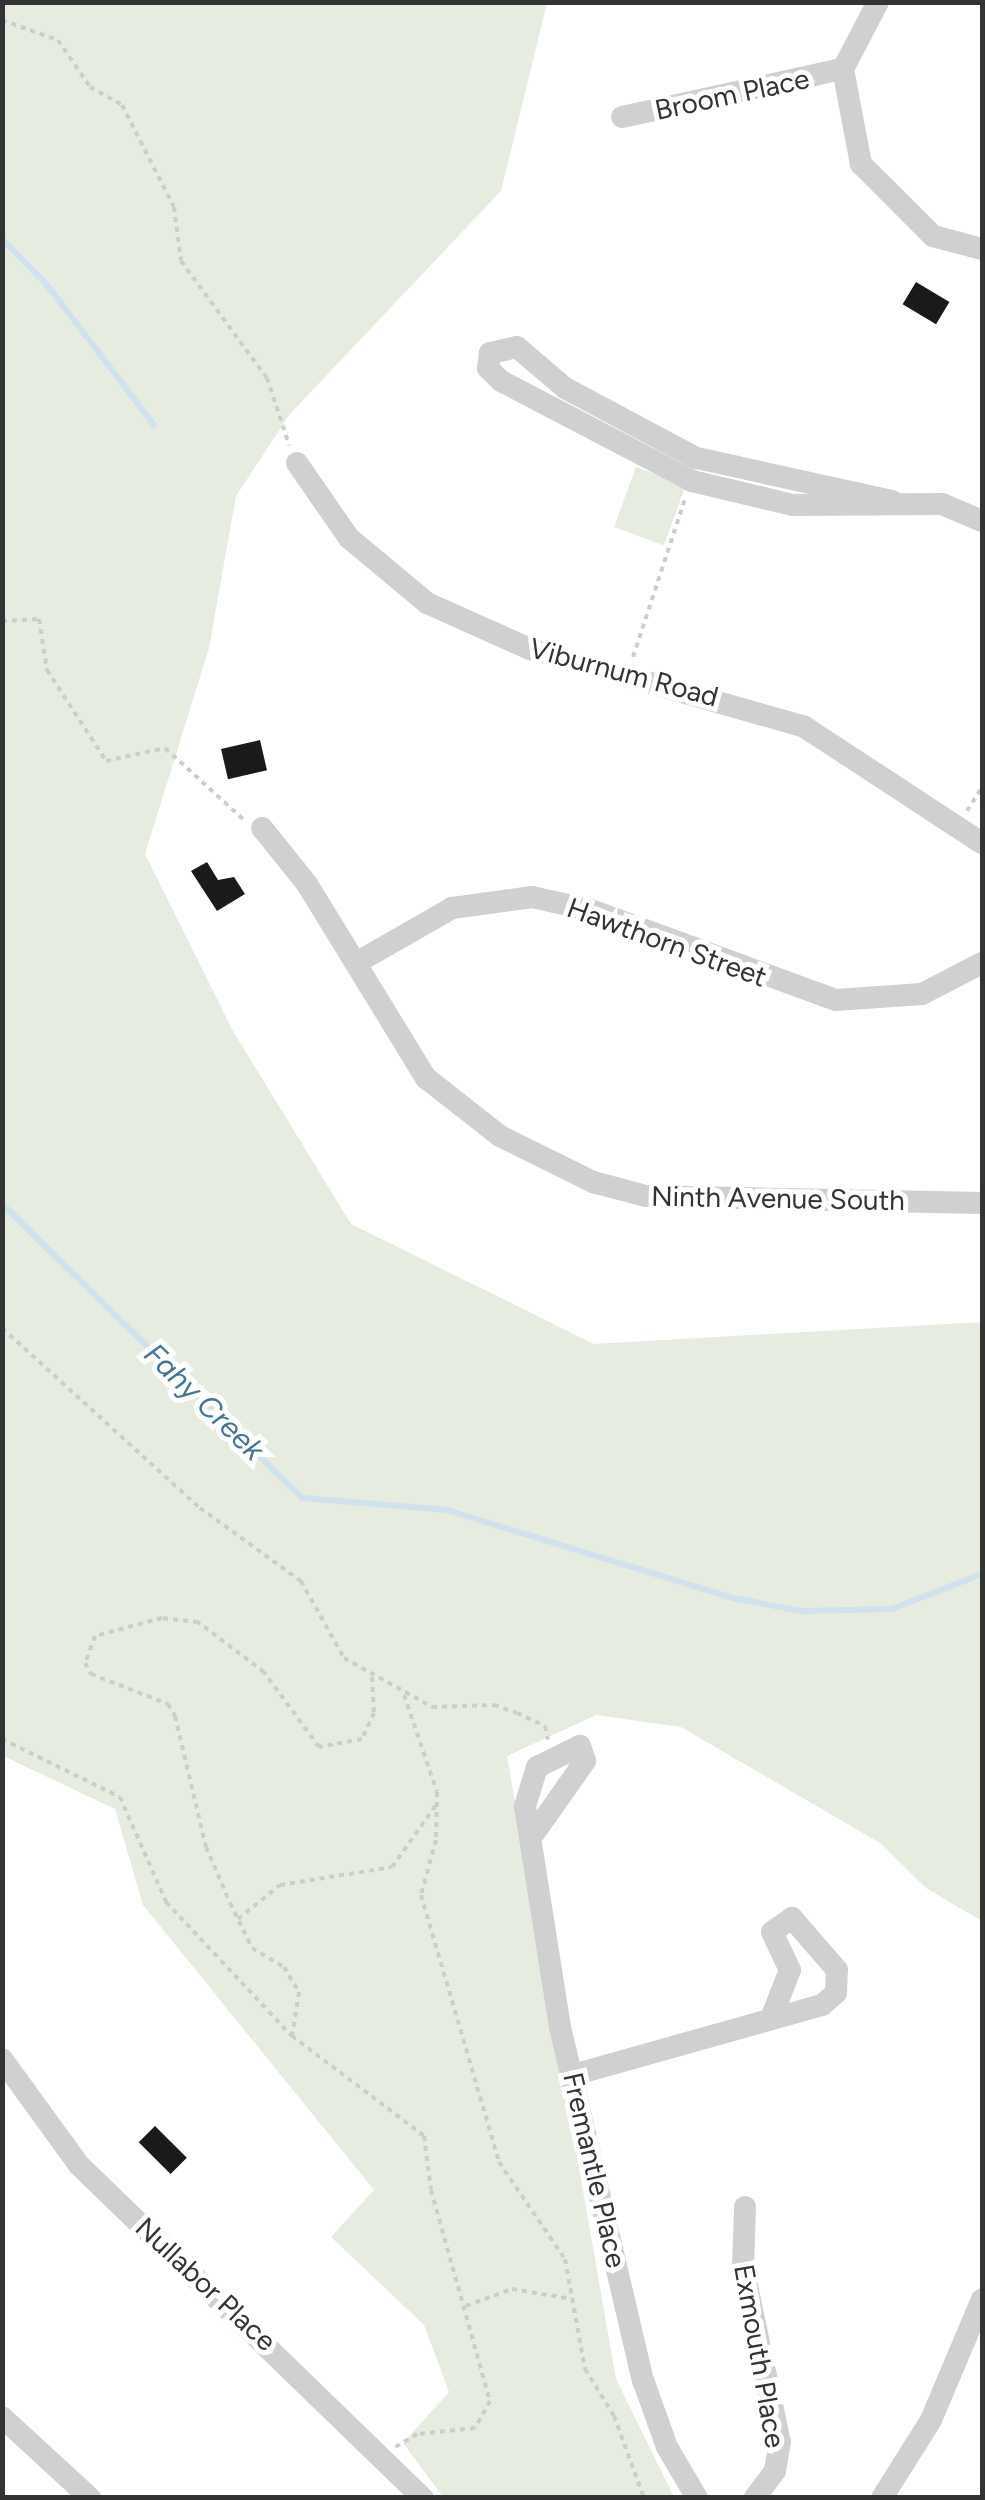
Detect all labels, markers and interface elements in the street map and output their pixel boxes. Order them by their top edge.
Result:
street label: Broom Place [652,61,812,127]
street label: Viburnum Road [526,631,722,713]
street label: Hawthorn Street [563,890,771,994]
street label: Ninth Avenue South [651,1179,905,1217]
water label: Fahy Creek [137,1336,271,1468]
street label: Fremantle Place [556,2069,634,2271]
street label: Nullabor Place [129,2210,283,2358]
street label: Exmouth Place [727,2262,793,2450]

